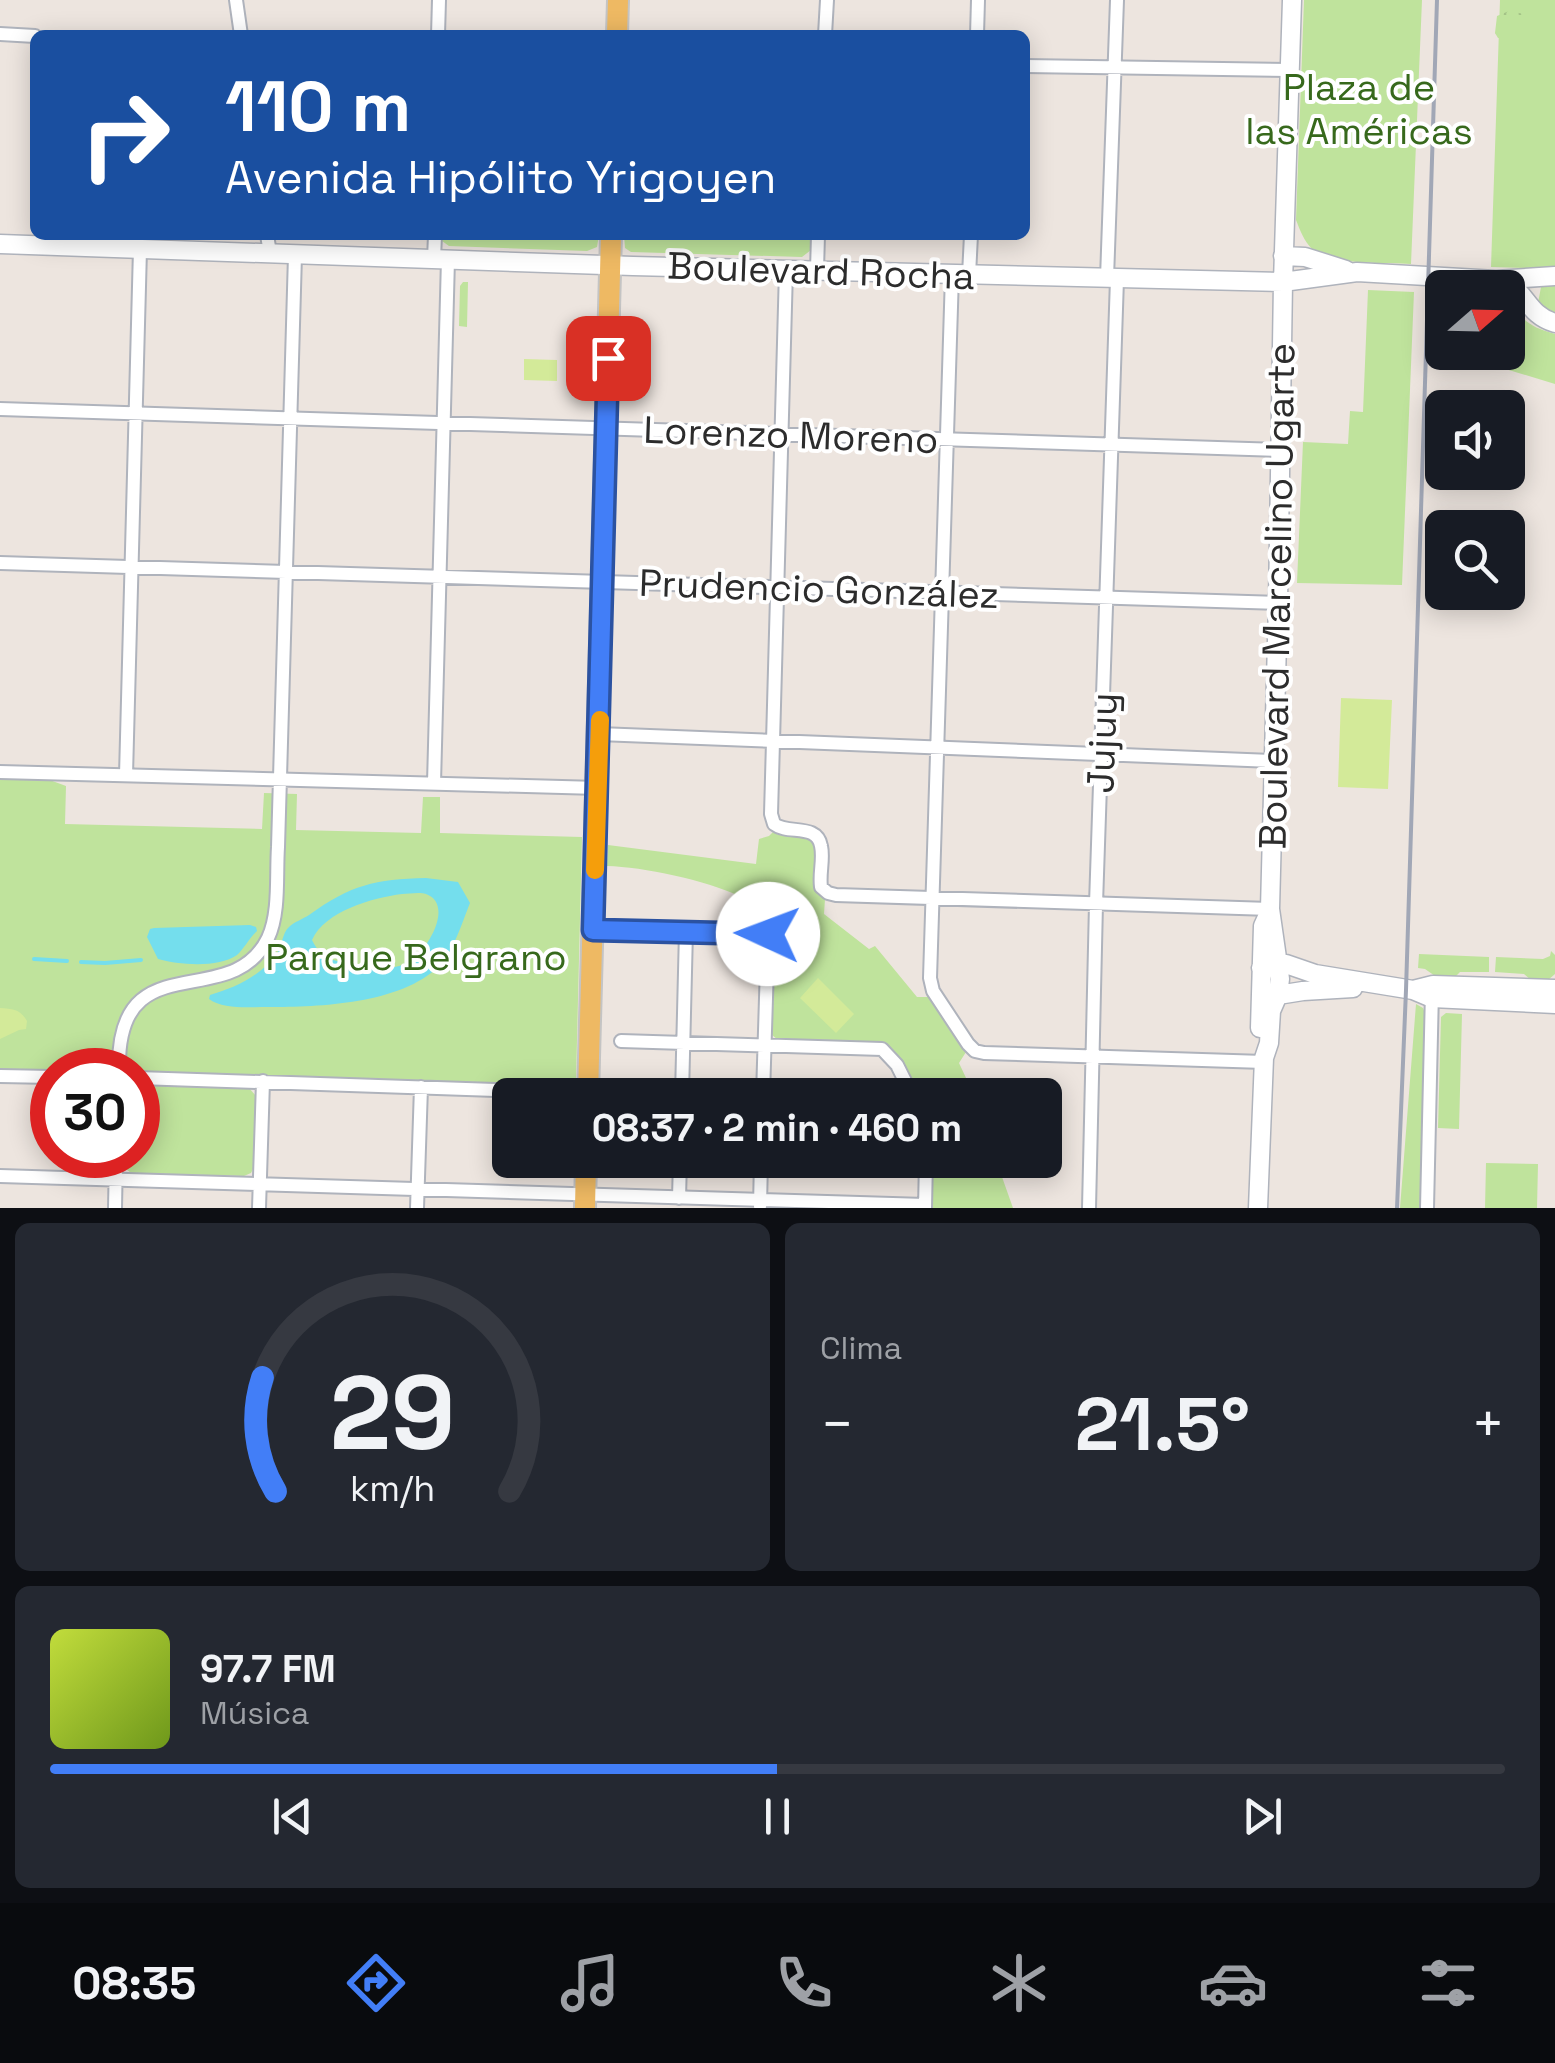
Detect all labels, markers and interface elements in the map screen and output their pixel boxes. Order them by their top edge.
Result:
text: 110 m [225,62,411,151]
park label: Plaza de las Américas [1245,63,1473,155]
icon: right [60,70,190,200]
text: Avenida Hipólito Yrigoyen [225,149,776,206]
street label: Boulevard Rocha [666,242,976,300]
north arrow [1425,270,1525,370]
map controls [1425,270,1525,610]
pin [566,316,651,401]
icon: arrive [581,331,636,386]
street label: Boulevard Marcelino Ugarte [1249,342,1305,850]
button: sound [1425,390,1525,490]
street label: Lorenzo Moreno [643,406,939,464]
button: search [1425,510,1525,610]
street label: Prudencio González [638,559,1000,619]
street label: Jujuy [1076,692,1128,794]
position arrow [716,882,820,986]
park label: Parque Belgrano [265,933,567,981]
speed limit sign: 30 [30,1048,160,1178]
text: 08:37 · 2 min · 460 m [592,1104,962,1152]
text: Clima [820,1328,902,1368]
text: 29 [330,1347,455,1479]
text: 21.5° [1075,1376,1250,1472]
text: − [820,1389,854,1459]
text: + [1471,1389,1505,1459]
text: km/h [350,1466,435,1511]
text: 97.7 FM [200,1645,336,1693]
text: Música [200,1693,310,1733]
icon: previous [265,1789,320,1844]
icon: pause [750,1789,805,1844]
icon: next [1235,1789,1290,1844]
icon: directions [341,1948,411,2018]
icon: music [555,1948,625,2018]
icon: phone [769,1948,839,2018]
icon: climate [984,1948,1054,2018]
icon: car [1198,1948,1268,2018]
icon: filters [1413,1948,1483,2018]
text: 08:35 [72,1955,196,2012]

